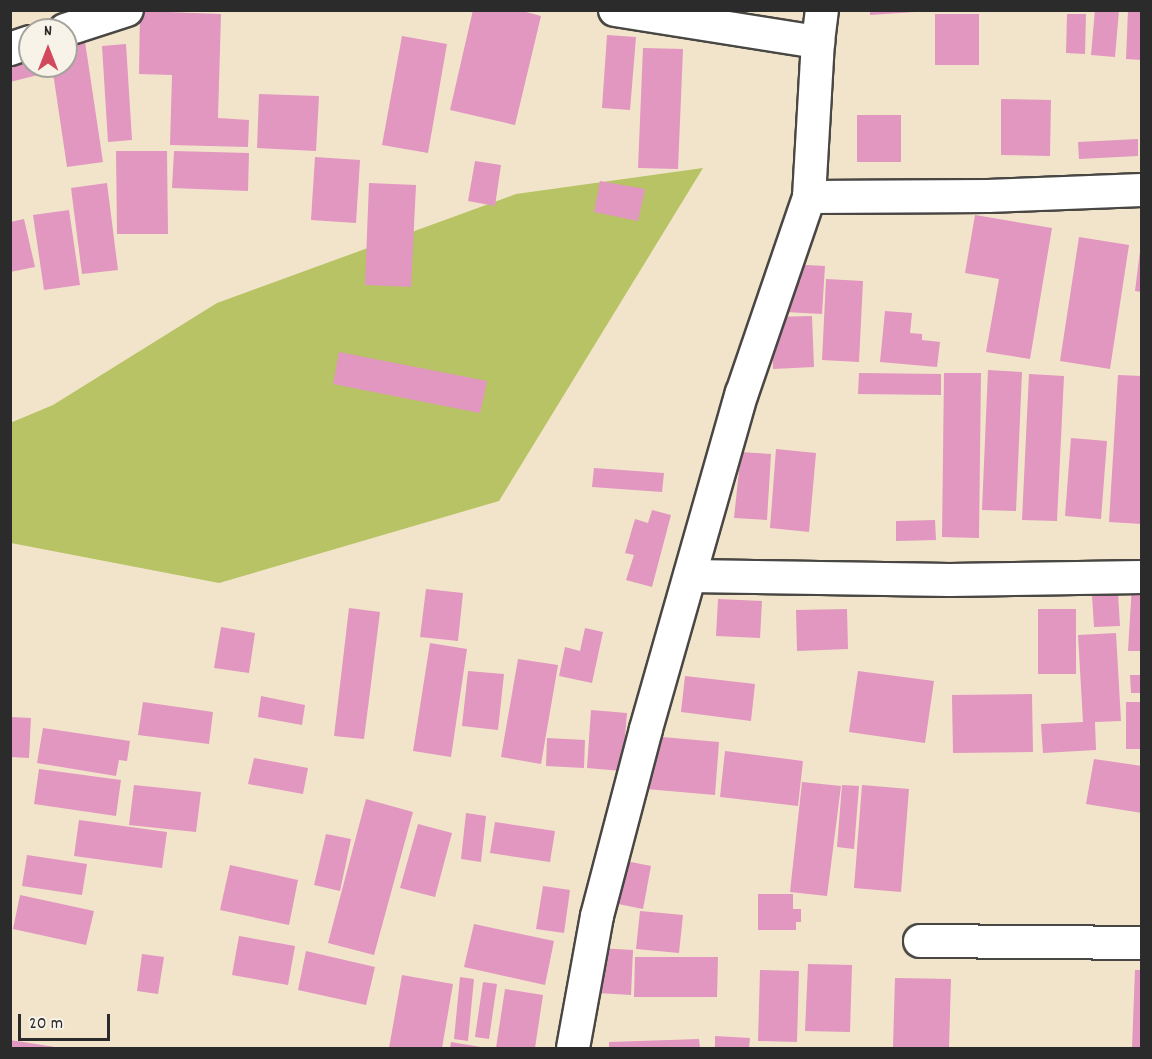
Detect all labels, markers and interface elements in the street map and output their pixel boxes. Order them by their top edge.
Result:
north arrow [18,18,78,78]
text: N [44,20,52,43]
scale bar [21,1002,112,1040]
text: 20 m [29,1012,63,1037]

